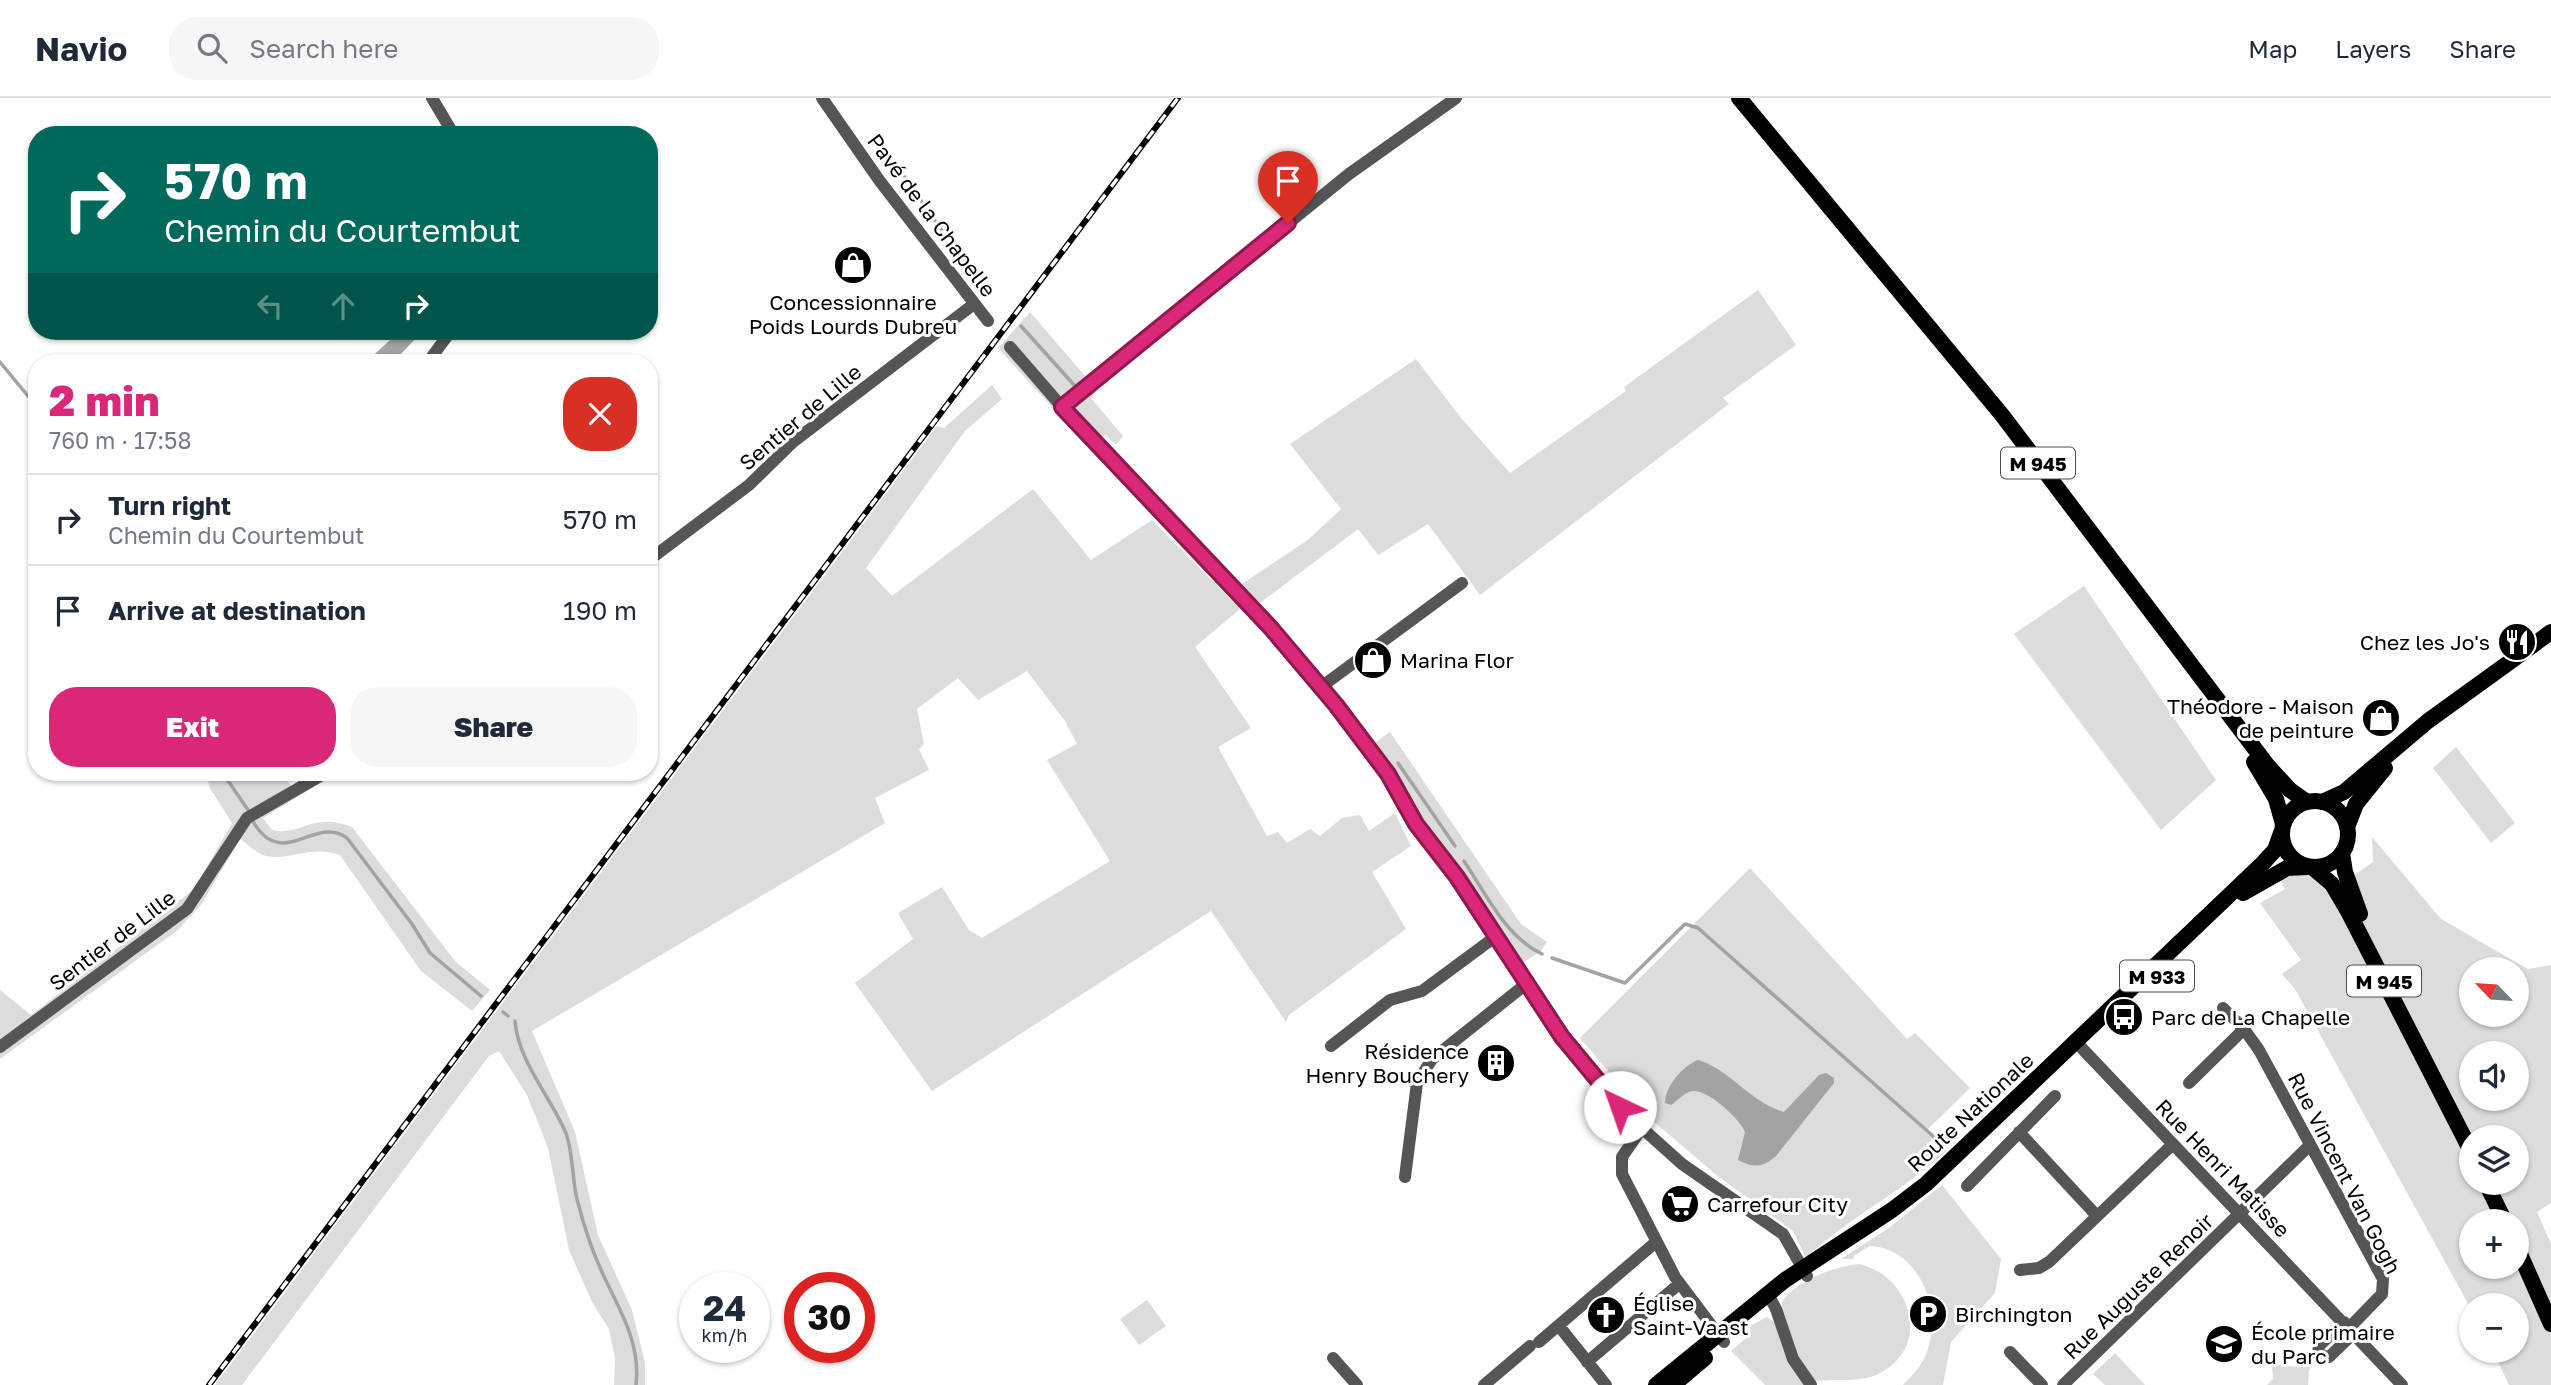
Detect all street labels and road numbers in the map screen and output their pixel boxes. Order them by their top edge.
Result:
street label: Pavé de la Chapelle [862,128,1002,302]
street label: Sentier de Lille [734,358,866,476]
road number: M 945 [2001,448,2075,478]
street label: Sentier de Lille [44,884,180,996]
road number: M 933 [2120,960,2194,992]
road number: M 945 [2347,966,2421,996]
street label: Route Nationale [1902,1047,2038,1177]
street label: Rue Vincent Van Gogh [2283,1068,2407,1278]
street label: Rue Henri Matisse [2150,1093,2296,1243]
street label: Rue Auguste Renoir [2058,1208,2218,1364]

